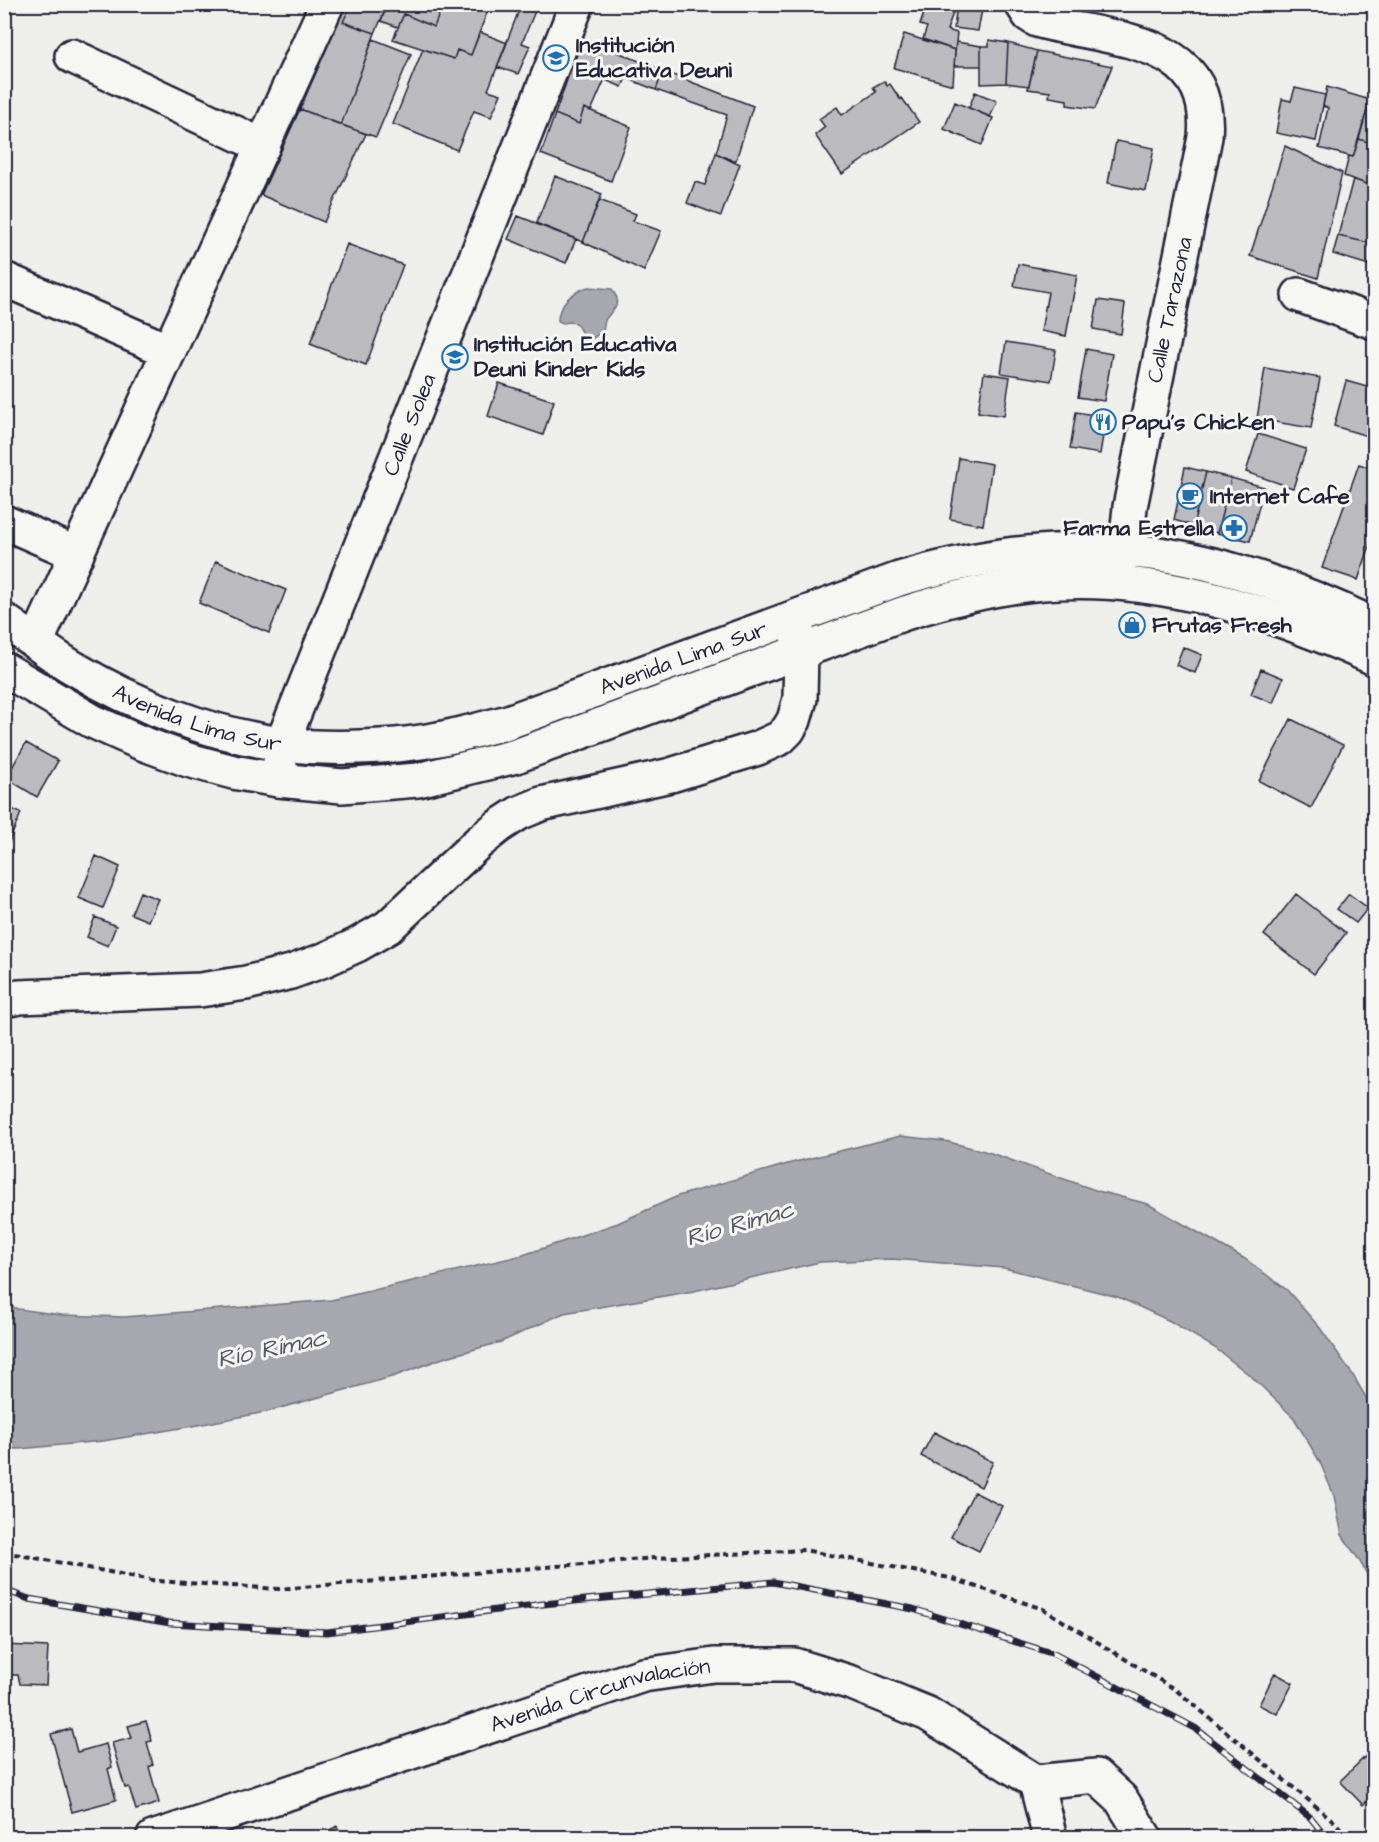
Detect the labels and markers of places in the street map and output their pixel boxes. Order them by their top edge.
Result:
place label: Institución Educativa Deuni [576,30,733,86]
school or university icon: Institución Educativa Deuni [541,43,571,73]
place label: Institución Educativa Deuni Kinder Kids [474,329,677,385]
school or university icon: Institución Educativa Deuni Kinder Kids [440,342,470,372]
restaurant icon: Papu's Chicken [1088,407,1118,437]
place label: Papu's Chicken [1122,407,1274,438]
cafe icon: Internet Cafe [1175,481,1205,511]
place label: Internet Cafe [1210,481,1350,512]
place label: Farma Estrella [1063,513,1215,544]
pharmacy icon: Farma Estrella [1219,513,1249,543]
shop icon: Frutas Fresh [1117,610,1147,640]
place label: Frutas Fresh [1152,610,1293,641]

